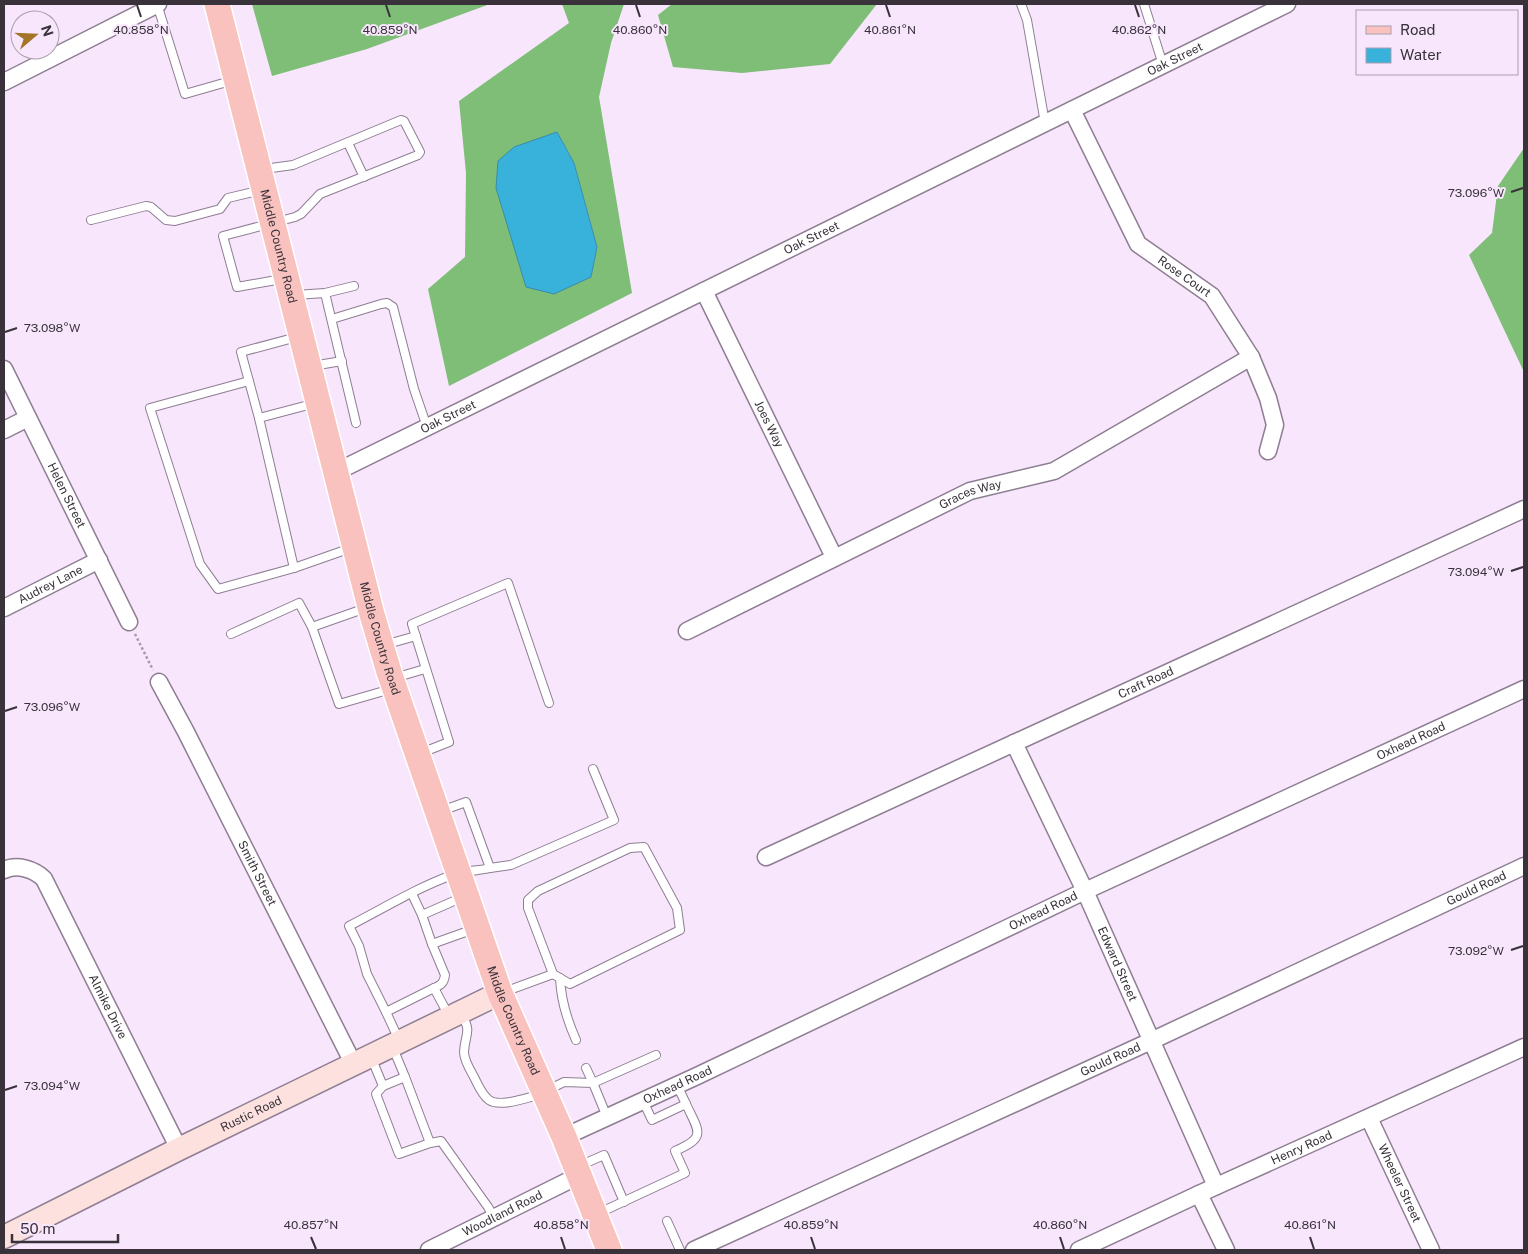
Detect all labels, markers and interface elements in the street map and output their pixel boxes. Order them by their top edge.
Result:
north arrow [10,10,60,60]
legend [1356,10,1518,75]
text: Road [1400,21,1436,38]
text: N [38,23,57,39]
text: 40.858°N [113,23,169,37]
text: 40.859°N [362,23,418,37]
text: 40.860°N [613,23,667,37]
text: 40.861°N [864,23,916,37]
text: 40.862°N [1112,23,1166,37]
street label: Oak Street [1145,39,1205,79]
text: Water [1400,46,1442,63]
text: 73.096°W [1448,186,1505,200]
street label: Middle Country Road [257,188,300,305]
street label: Oak Street [781,218,842,258]
street label: Rose Court [1155,253,1214,300]
text: 73.098°W [24,321,81,335]
street label: Oak Street [418,397,479,436]
street label: Joes Way [752,398,787,450]
street label: Helen Street [44,460,89,531]
street label: Graces Way [937,477,1003,512]
street label: Audrey Lane [16,562,85,607]
text: 73.094°W [1448,565,1505,579]
street label: Middle Country Road [357,580,403,697]
street label: Craft Road [1116,664,1176,701]
text: 73.096°W [24,700,81,714]
street label: Oxhead Road [1374,719,1448,763]
street label: Smith Street [235,838,280,908]
street label: Gould Road [1444,868,1509,908]
street label: Oxhead Road [1007,889,1080,933]
street label: Edward Street [1095,924,1140,1004]
text: 73.092°W [1448,944,1505,958]
street label: Middle Country Road [484,964,543,1077]
street label: Almike Drive [86,972,130,1041]
street label: Gould Road [1078,1040,1143,1079]
street label: Oxhead Road [641,1063,714,1107]
text: 73.094°W [24,1079,81,1093]
street label: Rustic Road [218,1093,284,1135]
street label: Henry Road [1269,1128,1334,1167]
street label: Wheeler Street [1375,1142,1424,1225]
street label: Woodland Road [460,1188,545,1239]
scale bar [12,1212,119,1244]
text: 40.857°N [284,1218,338,1232]
text: 40.858°N [533,1218,589,1232]
text: 40.859°N [783,1218,839,1232]
text: 40.860°N [1033,1218,1087,1232]
text: 40.861°N [1284,1218,1336,1232]
text: 50 m [20,1220,55,1237]

